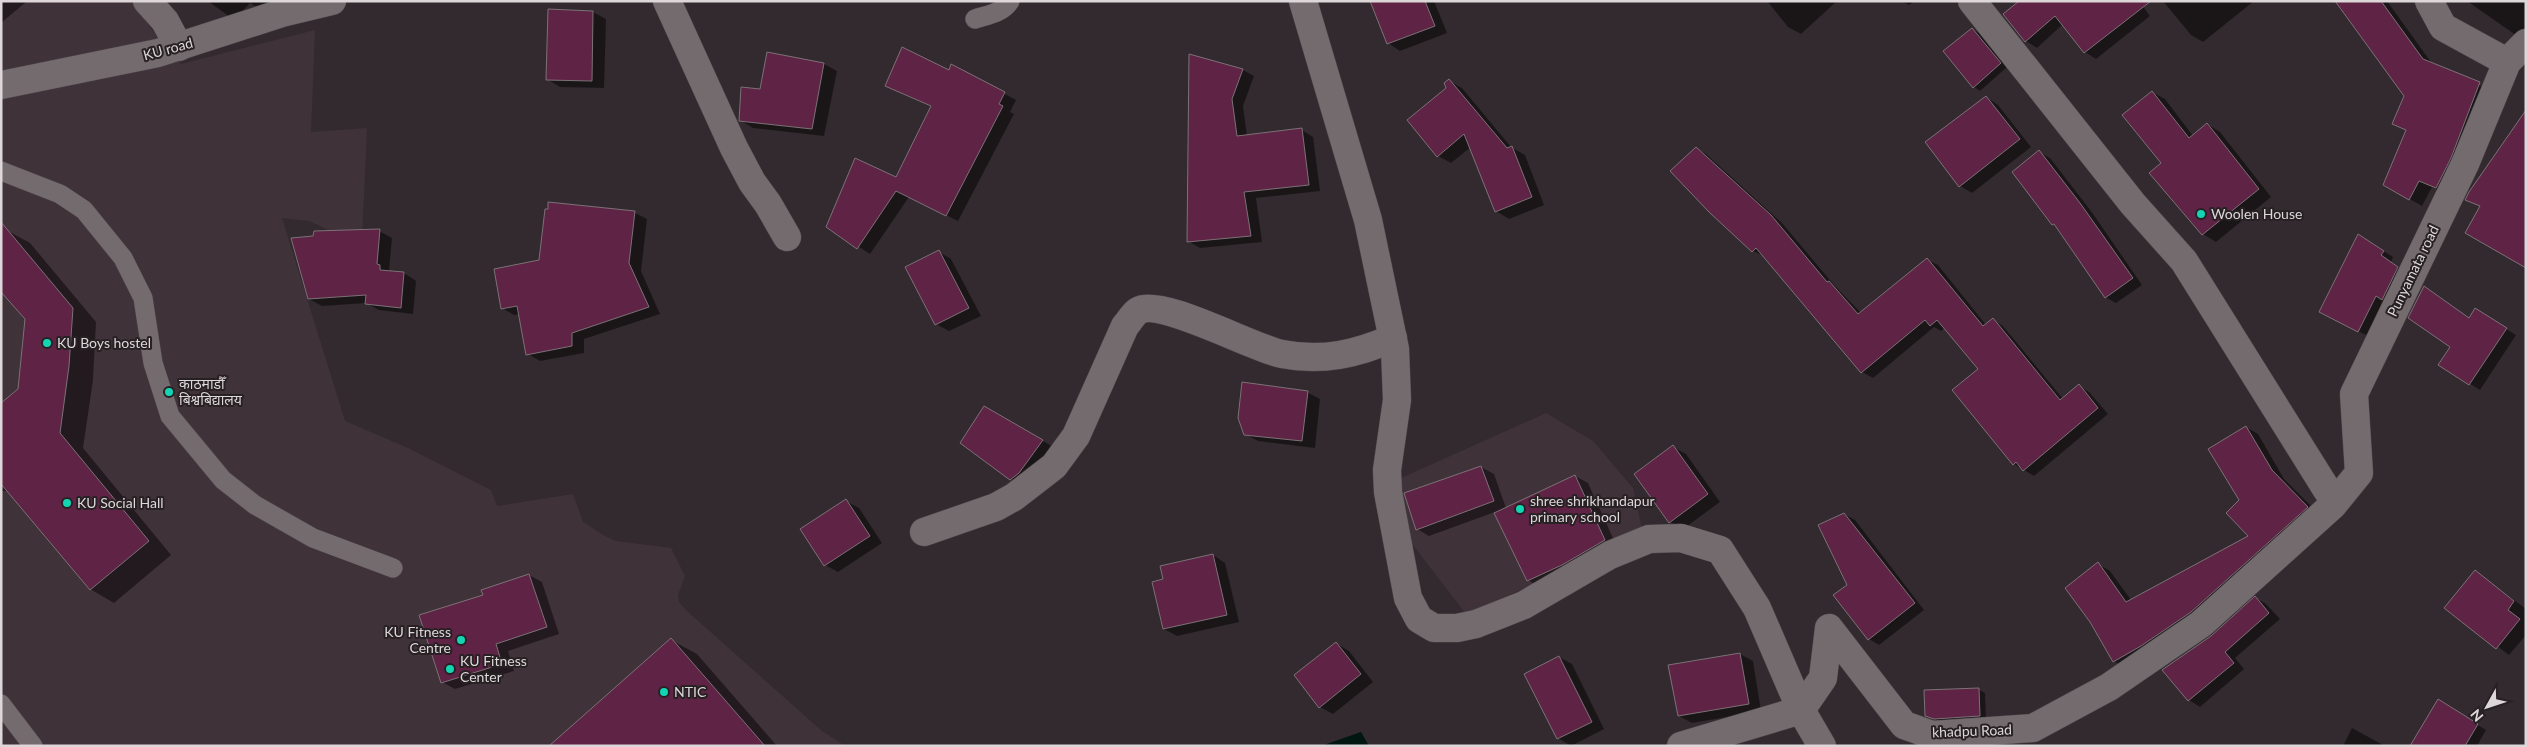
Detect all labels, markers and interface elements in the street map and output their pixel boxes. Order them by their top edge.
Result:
street label: KU road [141,34,195,63]
place label: Woolen House [2211,205,2302,222]
marker: Woolen House [2195,208,2207,220]
street label: Punyamata road [2383,222,2442,319]
place label: KU Boys hostel [57,334,151,351]
marker: KU Boys hostel [41,337,53,349]
place label: काठमाडौँ बिश्वबिद्यालय [179,375,243,408]
marker: काठमाडौँ बिश्वबिद्यालय [163,386,175,398]
place label: shree shrikhandapur primary school [1530,492,1655,525]
place label: KU Social Hall [77,494,164,511]
marker: KU Social Hall [61,497,73,509]
marker: shree shrikhandapur primary school [1514,503,1526,515]
place label: KU Fitness Centre [384,623,451,656]
marker: KU Fitness Centre [455,634,467,646]
place label: KU Fitness Center [460,652,527,685]
marker: KU Fitness Center [444,663,456,675]
north arrow [2462,682,2512,732]
place label: NTIC [674,683,707,700]
marker: NTIC [658,686,670,698]
text: N [2467,706,2487,725]
street label: khadpu Road [1932,721,2012,740]

